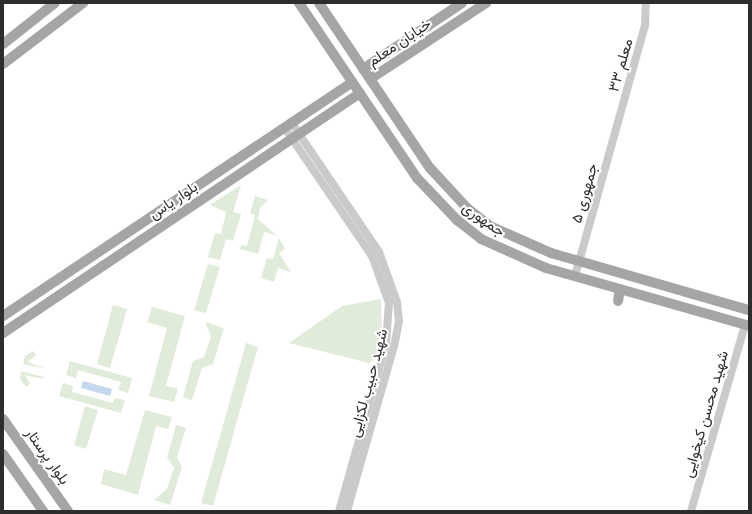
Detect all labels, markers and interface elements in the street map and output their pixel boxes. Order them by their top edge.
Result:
street label: خیابان معلم [364,14,434,70]
street label: معلم ۳۳ [604,36,636,94]
street label: جمهوری ۵ [567,161,601,225]
street label: بلوار یاس [145,177,201,223]
street label: جمهوری [459,198,509,240]
street label: شهید حبیب لکزایی [345,327,391,439]
street label: شهید محسن کیخوایی [678,349,732,479]
street label: بلوار پرستار [22,424,74,488]

